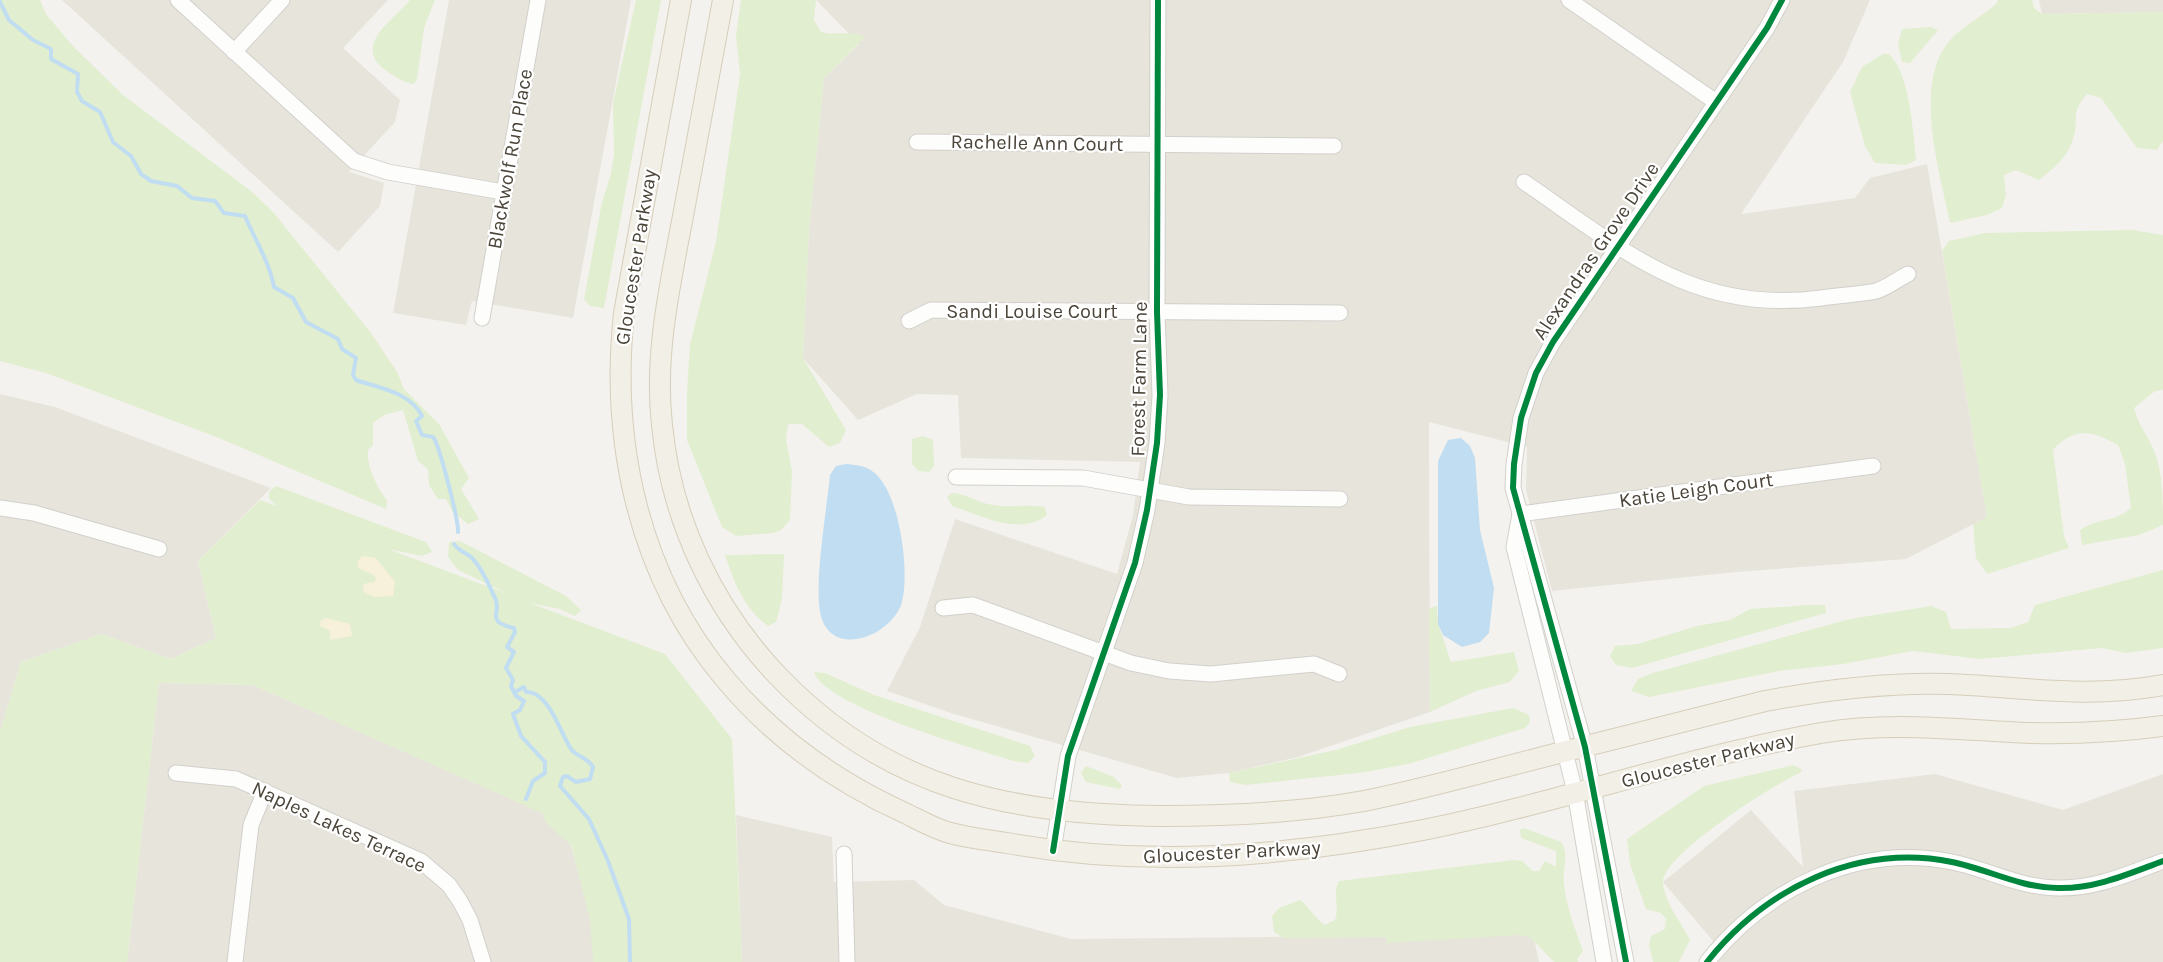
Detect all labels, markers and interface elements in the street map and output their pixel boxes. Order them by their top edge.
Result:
street label: Blackwolf Run Place [483,67,537,251]
street label: Rachelle Ann Court [951,130,1124,156]
street label: Alexandras Grove Drive [1528,158,1664,344]
street label: Gloucester Parkway [611,167,661,347]
street label: Sandi Louise Court [946,300,1118,323]
street label: Forest Farm Lane [1126,301,1152,457]
street label: Katie Leigh Court [1617,468,1775,512]
street label: Gloucester Parkway [1619,727,1797,793]
street label: Naples Lakes Terrace [248,777,430,877]
street label: Gloucester Parkway [1143,836,1321,868]

